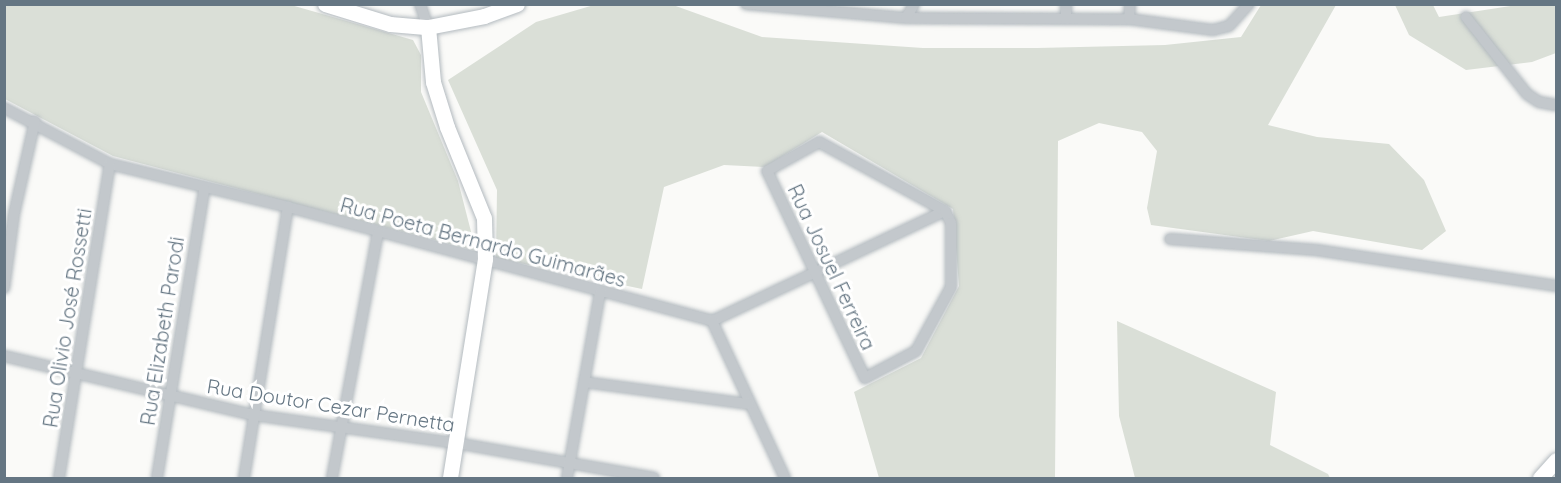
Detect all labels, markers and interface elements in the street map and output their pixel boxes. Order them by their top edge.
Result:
street label: Rua Josuel Ferreira [783,180,881,354]
street label: Rua Poeta Bernardo Guimarães [338,192,628,292]
street label: Rua Olivio José Rossetti [38,207,96,429]
street label: Rua Elizabeth Parodi [135,235,189,427]
street label: Rua Doutor Cezar Pernetta [205,374,457,436]

